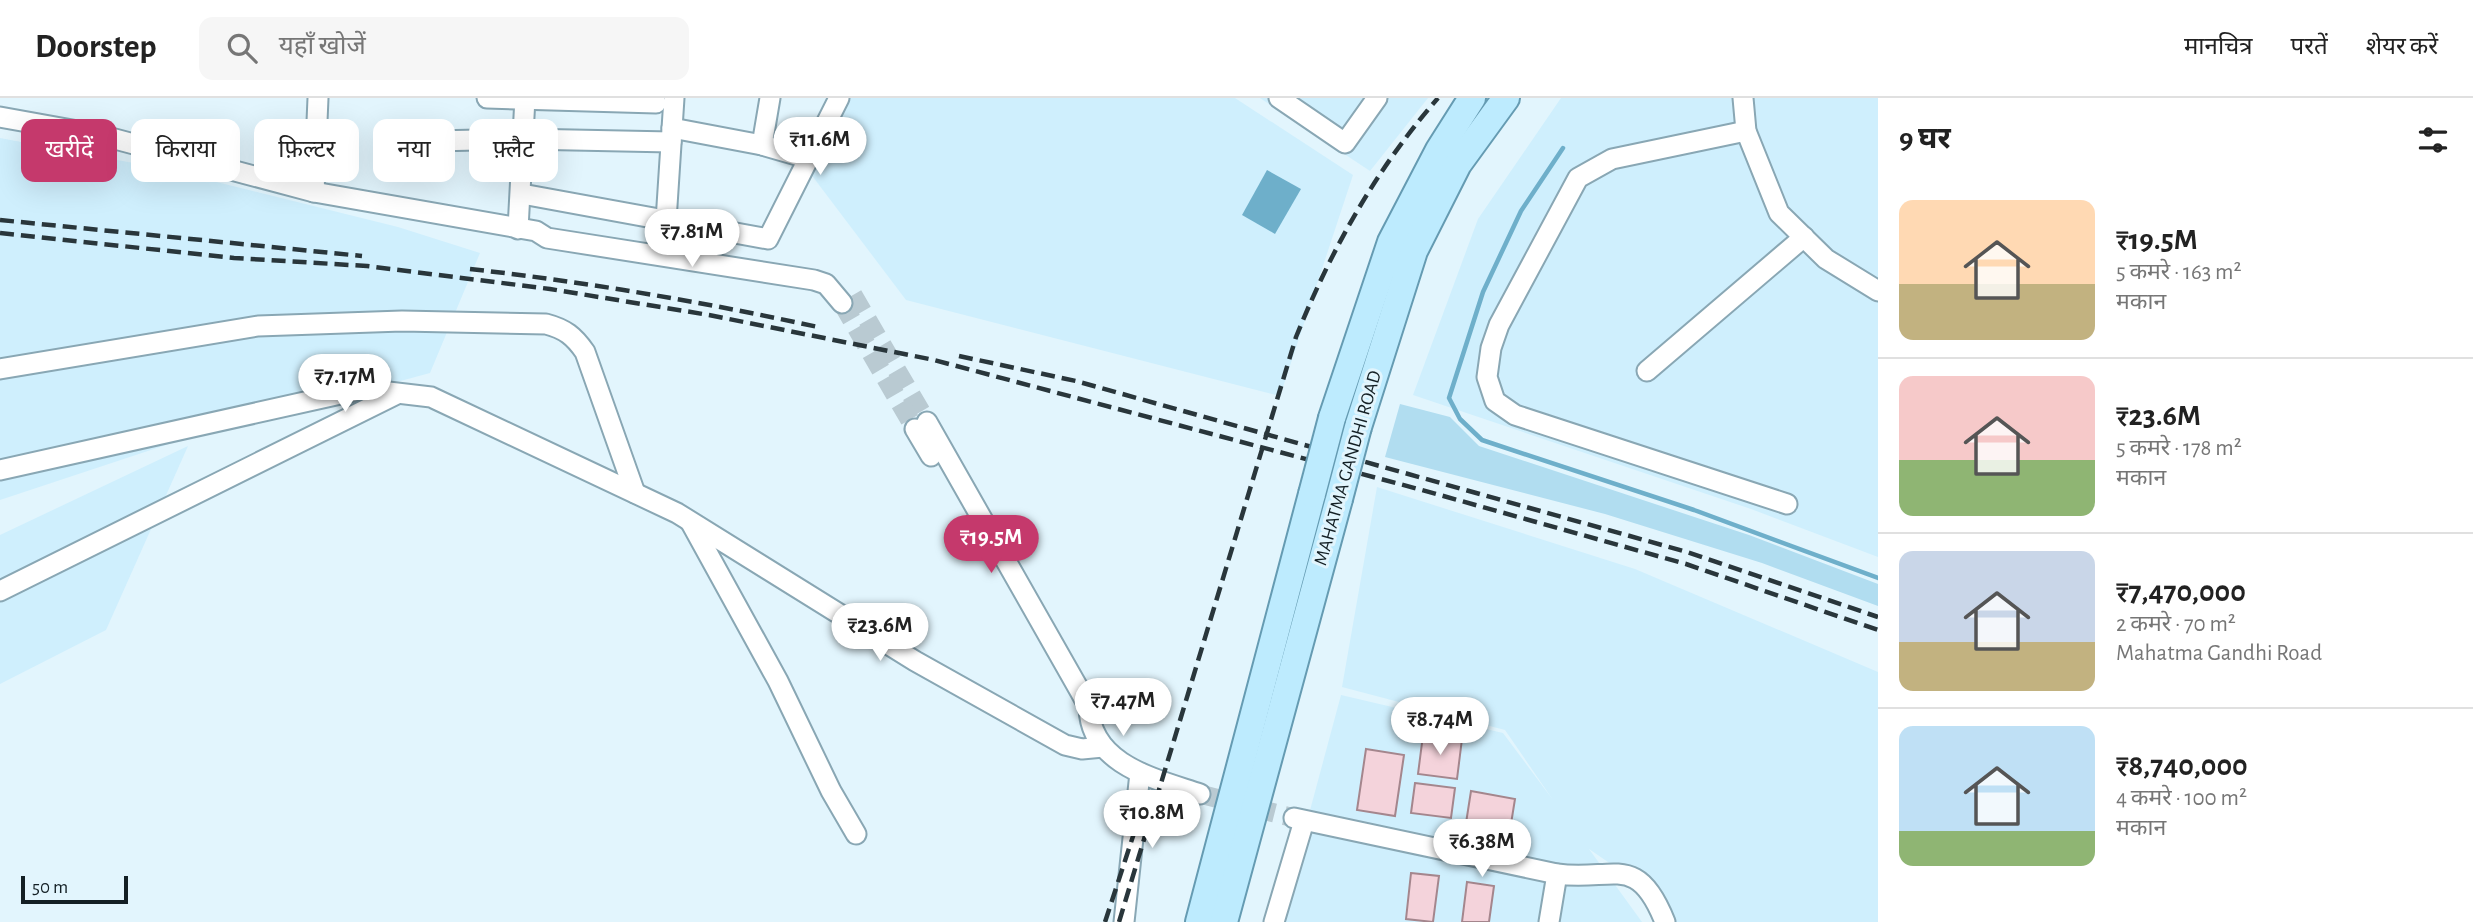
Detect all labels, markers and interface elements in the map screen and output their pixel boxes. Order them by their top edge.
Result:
search box [199,17,689,80]
icon: search [223,29,261,67]
text: Doorstep [35,31,157,64]
text: यहाँ खोजें [279,33,366,59]
text: मानचित्र [2184,35,2253,59]
text: परतें [2291,35,2328,59]
text: शेयर करें [2366,35,2438,59]
pin: ₹11.6M [763,118,877,177]
chip: खरीदें [21,119,117,182]
chip: किराया [131,119,240,182]
chip: फ़िल्टर [254,119,359,182]
chip: नया [373,119,455,182]
chip: फ़्लैट [469,119,558,182]
icon: filters [2414,121,2452,159]
text: 9 घर [1899,124,1951,154]
text: ₹11.6M [790,128,850,151]
pin: ₹7.81M [635,209,749,269]
text: ₹7.81M [661,220,723,243]
text: ₹19.5M [2116,225,2198,255]
icon: home [1955,228,2039,312]
text: 5 कमरे · 163 m² [2116,261,2242,284]
text: मकान [2116,291,2166,314]
pin: ₹7.17M [288,354,402,414]
text: ₹7.17M [314,365,376,388]
street label: MAHATMA GANDHI ROAD [1311,368,1385,568]
text: ₹23.6M [2116,401,2201,431]
icon: home [1955,404,2039,488]
text: 5 कमरे · 178 m² [2116,437,2242,460]
text: मकान [2116,467,2166,490]
pin: ₹19.5M [934,516,1048,575]
text: ₹19.5M [960,526,1022,549]
text: ₹7,470,000 [2116,577,2246,607]
icon: home [1955,579,2039,663]
pin: ₹23.6M [823,603,937,663]
text: 2 कमरे · 70 m² [2116,613,2236,636]
text: ₹23.6M [847,614,913,637]
text: Mahatma Gandhi Road [2116,642,2322,665]
pin: ₹7.47M [1066,678,1180,738]
text: ₹7.47M [1091,689,1155,712]
pin: ₹8.74M [1383,698,1497,757]
text: ₹8.74M [1407,708,1473,731]
text: ₹8,740,000 [2116,751,2248,781]
icon: home [1955,754,2039,838]
text: 4 कमरे · 100 m² [2116,787,2247,810]
pin: ₹10.8M [1095,790,1209,850]
text: ₹10.8M [1120,801,1184,824]
text: मकान [2116,817,2166,840]
pin: ₹6.38M [1425,820,1539,879]
text: ₹6.38M [1449,830,1515,853]
scale bar [21,873,128,905]
text: 50 m [32,878,68,897]

